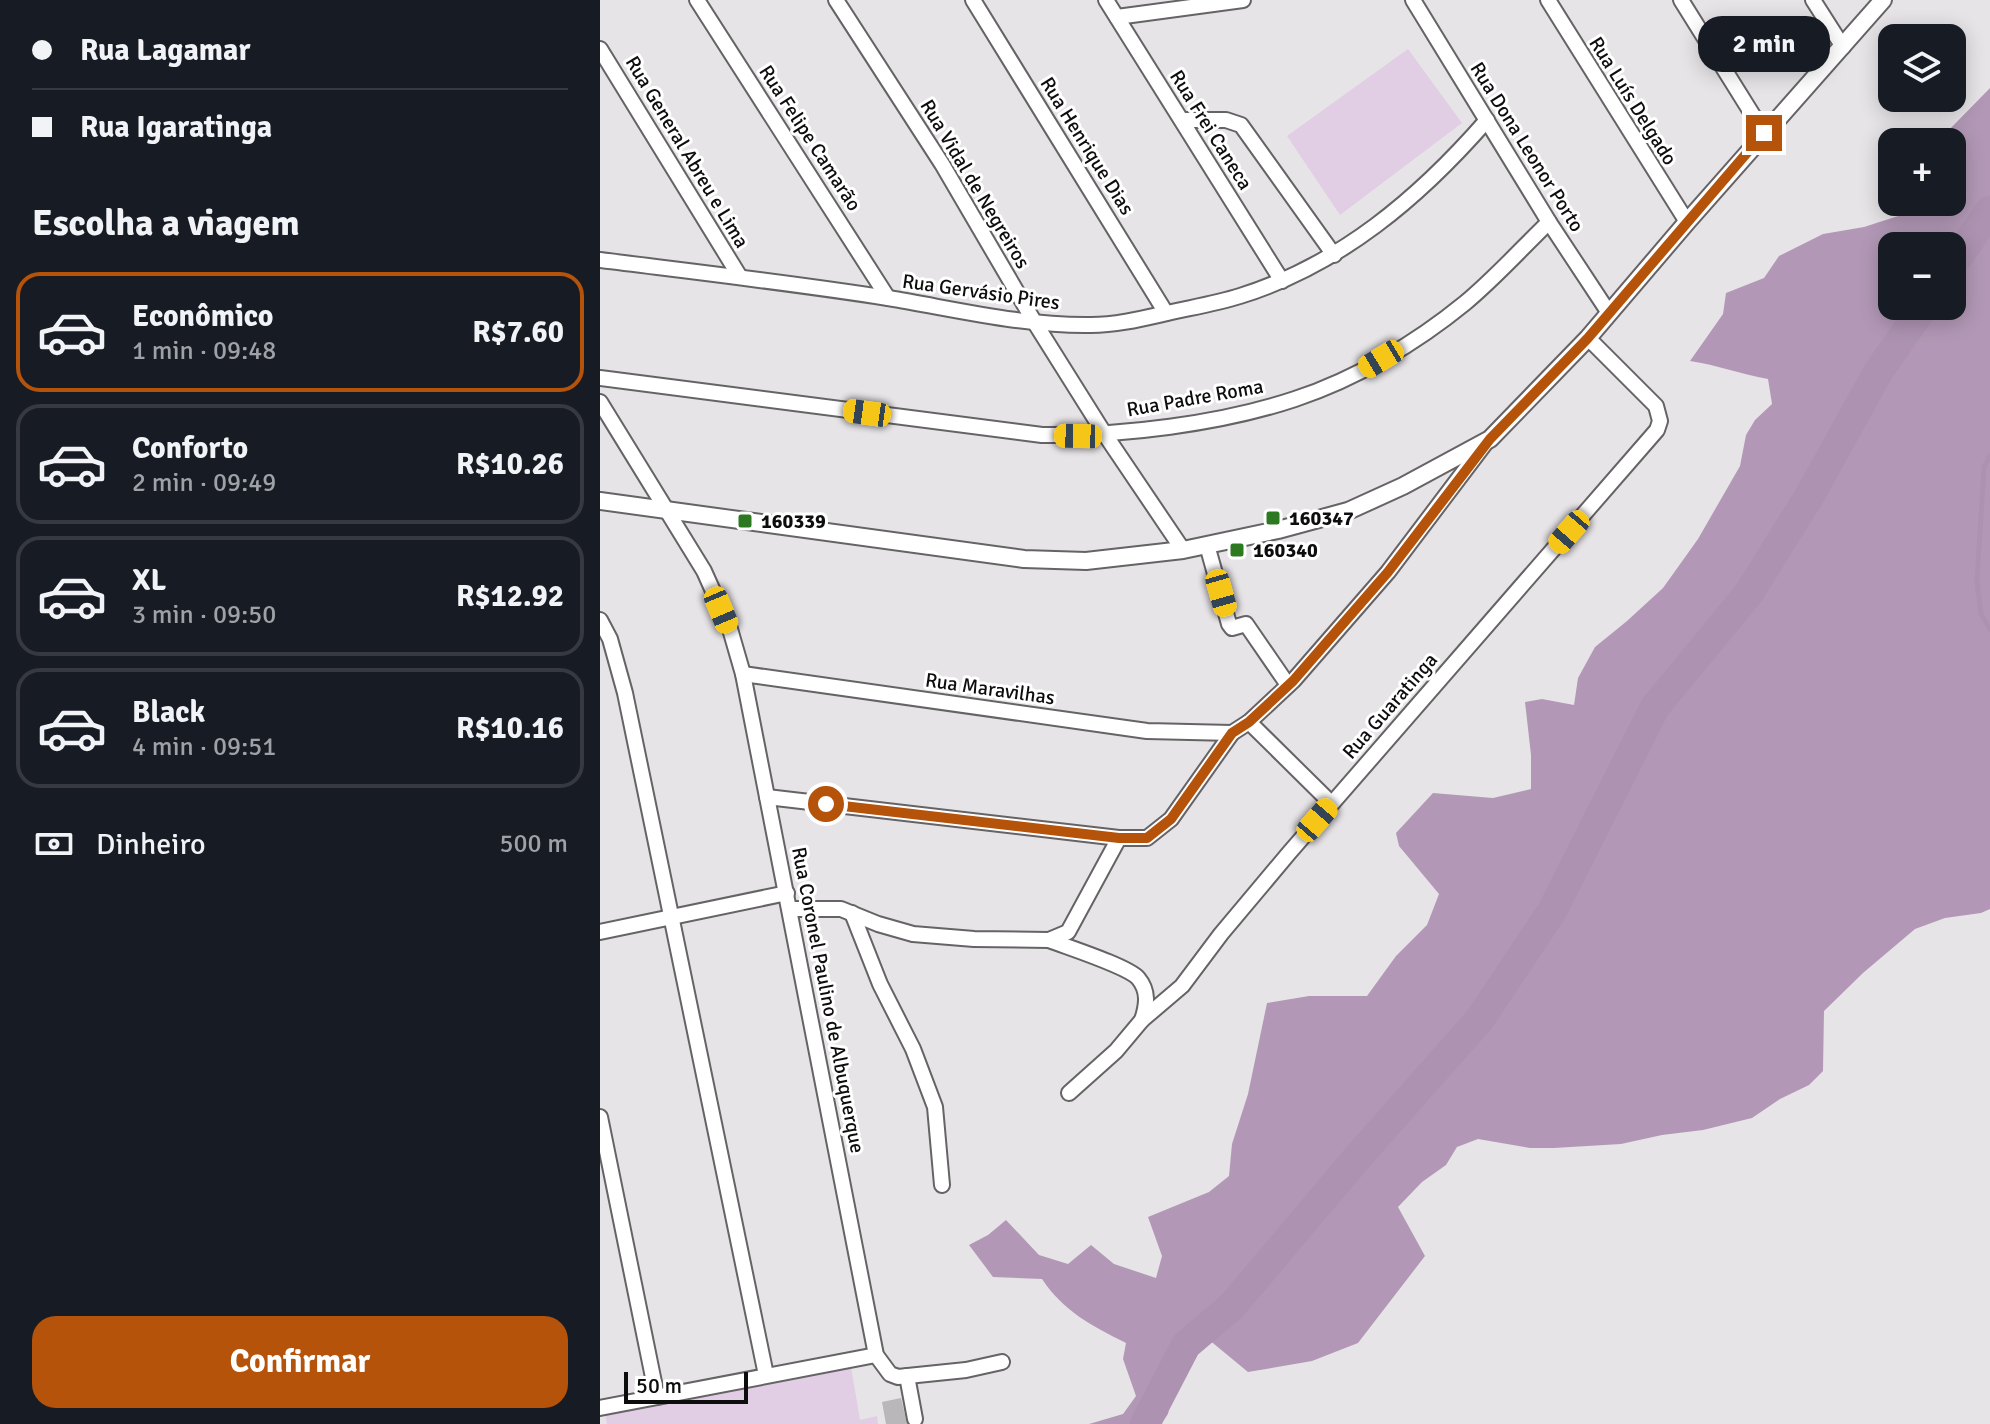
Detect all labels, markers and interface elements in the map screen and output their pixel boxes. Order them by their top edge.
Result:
callout: 2 min [1698,17,1830,73]
map controls [1878,24,1966,320]
button: layers [1878,24,1966,112]
text: 2 min [1733,28,1795,60]
text: Rua Lagamar [80,32,250,69]
street label: Rua Luís Delgado [1584,32,1682,170]
street label: Rua General Abreu e Lima [620,51,754,253]
street label: Rua Dona Leonor Porto [1465,57,1589,237]
street label: Rua Felipe Camarão [754,60,866,216]
street label: Rua Frei Caneca [1164,66,1258,194]
street label: Rua Henrique Dias [1035,72,1140,220]
street label: Rua Vidal de Negreiros [915,95,1035,273]
text: Rua Igaratinga [80,109,272,146]
route end [1746,115,1782,151]
button: + [1878,128,1966,216]
text: Escolha a viagem [32,201,300,246]
button: − [1878,232,1966,320]
street label: Rua Gervásio Pires [901,269,1062,315]
icon: car [36,296,108,368]
text: Econômico [132,298,274,335]
text: R$7.60 [472,314,564,351]
text: 1 min · 09:48 [132,335,276,367]
car [1354,336,1408,382]
street label: Rua Padre Roma [1125,374,1265,422]
car [842,398,892,428]
car [1054,424,1102,448]
icon: car [36,428,108,500]
text: Conforto [132,430,248,467]
text: R$10.26 [456,446,564,483]
text: 2 min · 09:49 [132,467,276,499]
place label: 160347 [1289,506,1354,531]
car [1544,506,1594,558]
place label: 160339 [761,509,826,534]
marker: 160347 [1264,509,1282,527]
marker: 160339 [736,512,754,530]
place label: 160340 [1253,538,1318,563]
marker: 160340 [1228,541,1246,559]
icon: car [36,560,108,632]
text: XL [132,562,166,599]
car [1203,567,1239,619]
text: R$12.92 [456,578,564,615]
car [701,583,741,637]
text: 3 min · 09:50 [132,599,276,631]
street label: Rua Guaratinga [1337,648,1443,764]
street label: Rua Maravilhas [924,668,1057,710]
icon: car [36,692,108,764]
text: Black [132,694,205,731]
text: R$10.16 [456,710,564,747]
text: 4 min · 09:51 [132,731,276,763]
route start [808,786,844,822]
car [1292,794,1342,846]
icon: cash [32,822,76,866]
text: Dinheiro [96,826,206,863]
text: 500 m [499,828,568,860]
street label: Rua Coronel Paulino de Albuquerque [786,845,870,1155]
button: Confirmar [32,1316,568,1408]
scale bar [624,1368,748,1404]
text: 50 m [636,1372,682,1399]

